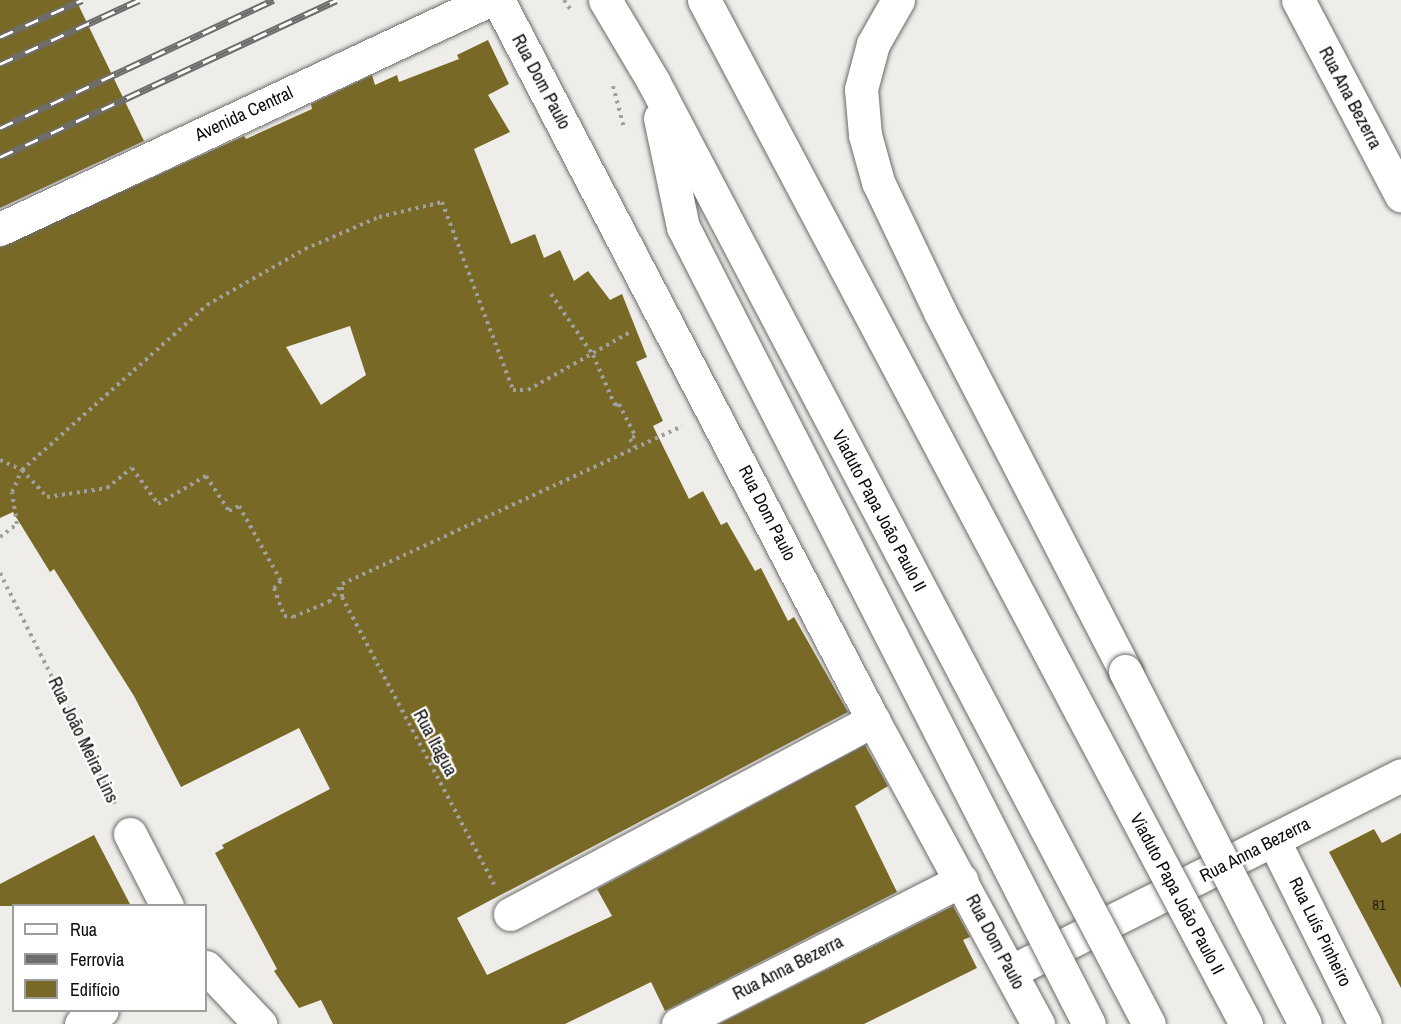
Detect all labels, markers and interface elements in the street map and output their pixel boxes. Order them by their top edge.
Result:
street label: Rua Dom Paulo [507,31,575,133]
street label: Rua Ana Bezerra [1314,43,1386,153]
street label: Avenida Central [192,82,296,146]
street label: Viaduto Papa João Paulo II [827,427,931,595]
street label: Rua Dom Paulo [734,462,800,564]
street label: Rua João Meira Lins [43,674,123,806]
street label: Rua Itagua [409,706,461,780]
street label: Viaduto Papa João Paulo II [1125,810,1229,978]
street label: Rua Anna Bezerra [1196,813,1314,887]
street label: Rua Luís Pinheiro [1284,874,1356,990]
street label: Rua Dom Paulo [961,891,1029,993]
house number: 81 [1372,896,1386,914]
legend [12,904,207,1012]
text: Rua [70,917,97,942]
street label: Rua Anna Bezerra [729,931,847,1005]
text: Ferrovia [70,947,124,972]
text: Edifício [70,977,120,1002]

